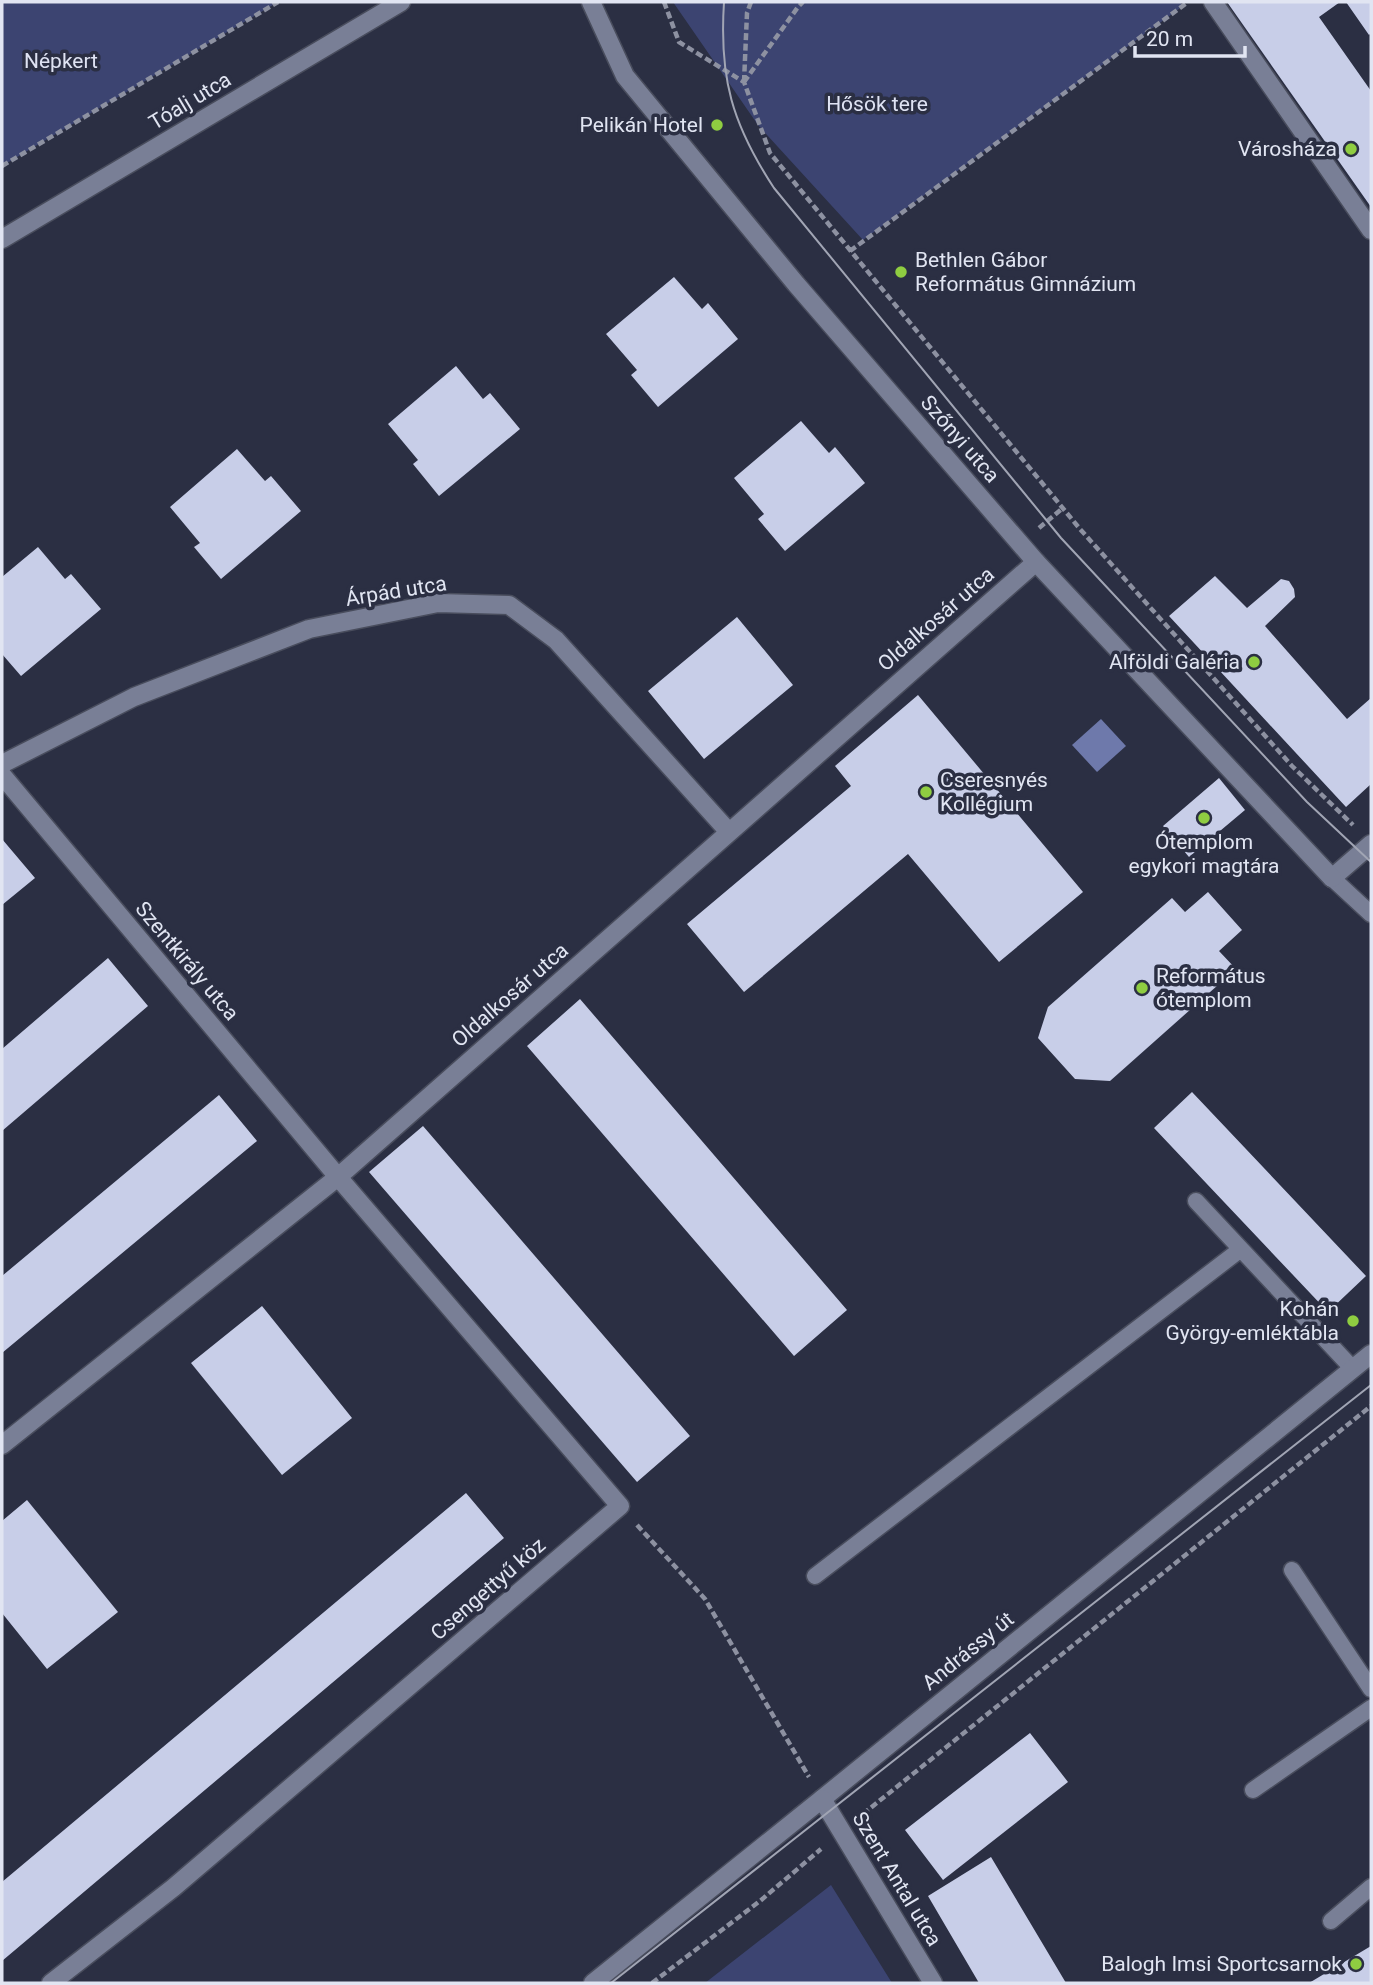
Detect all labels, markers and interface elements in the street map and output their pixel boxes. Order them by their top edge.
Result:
scale bar [1135,14,1245,58]
text: 20 m [1146,27,1193,51]
park label: Népkert [24,49,98,73]
street label: Tóalj utca [145,67,235,135]
park label: Hősök tere [826,92,928,116]
place label: Pelikán Hotel [580,113,703,137]
marker: Pelikán Hotel [709,117,725,133]
place label: Városháza [1238,137,1337,161]
marker: Városháza [1343,141,1359,157]
place label: Bethlen Gábor Református Gimnázium [915,248,1136,296]
marker: Bethlen Gábor Református Gimnázium [893,264,909,280]
street label: Szőnyi utca [916,391,1004,487]
street label: Oldalkosár utca [873,562,999,676]
street label: Árpád utca [344,571,448,611]
place label: Alföldi Galéria [1109,650,1240,674]
marker: Alföldi Galéria [1246,654,1262,670]
place label: Cseresnyés Kollégium [940,768,1048,816]
marker: Cseresnyés Kollégium [918,784,934,800]
marker: Ótemplom egykori magtára [1196,810,1212,826]
place label: Ótemplom egykori magtára [1129,830,1279,878]
street label: Szentkirály utca [130,897,244,1025]
street label: Oldalkosár utca [447,938,573,1052]
place label: Református ótemplom [1156,964,1266,1012]
marker: Református ótemplom [1134,980,1150,996]
place label: Kohán György-emléktábla [1165,1297,1339,1345]
marker: Kohán György-emléktábla [1345,1313,1361,1329]
street label: Csengettyű köz [426,1533,550,1645]
street label: Andrássy út [917,1607,1019,1695]
street label: Szent Antal utca [847,1808,947,1950]
place label: Balogh Imsi Sportcsarnok [1101,1952,1342,1976]
marker: Balogh Imsi Sportcsarnok [1348,1956,1364,1972]

